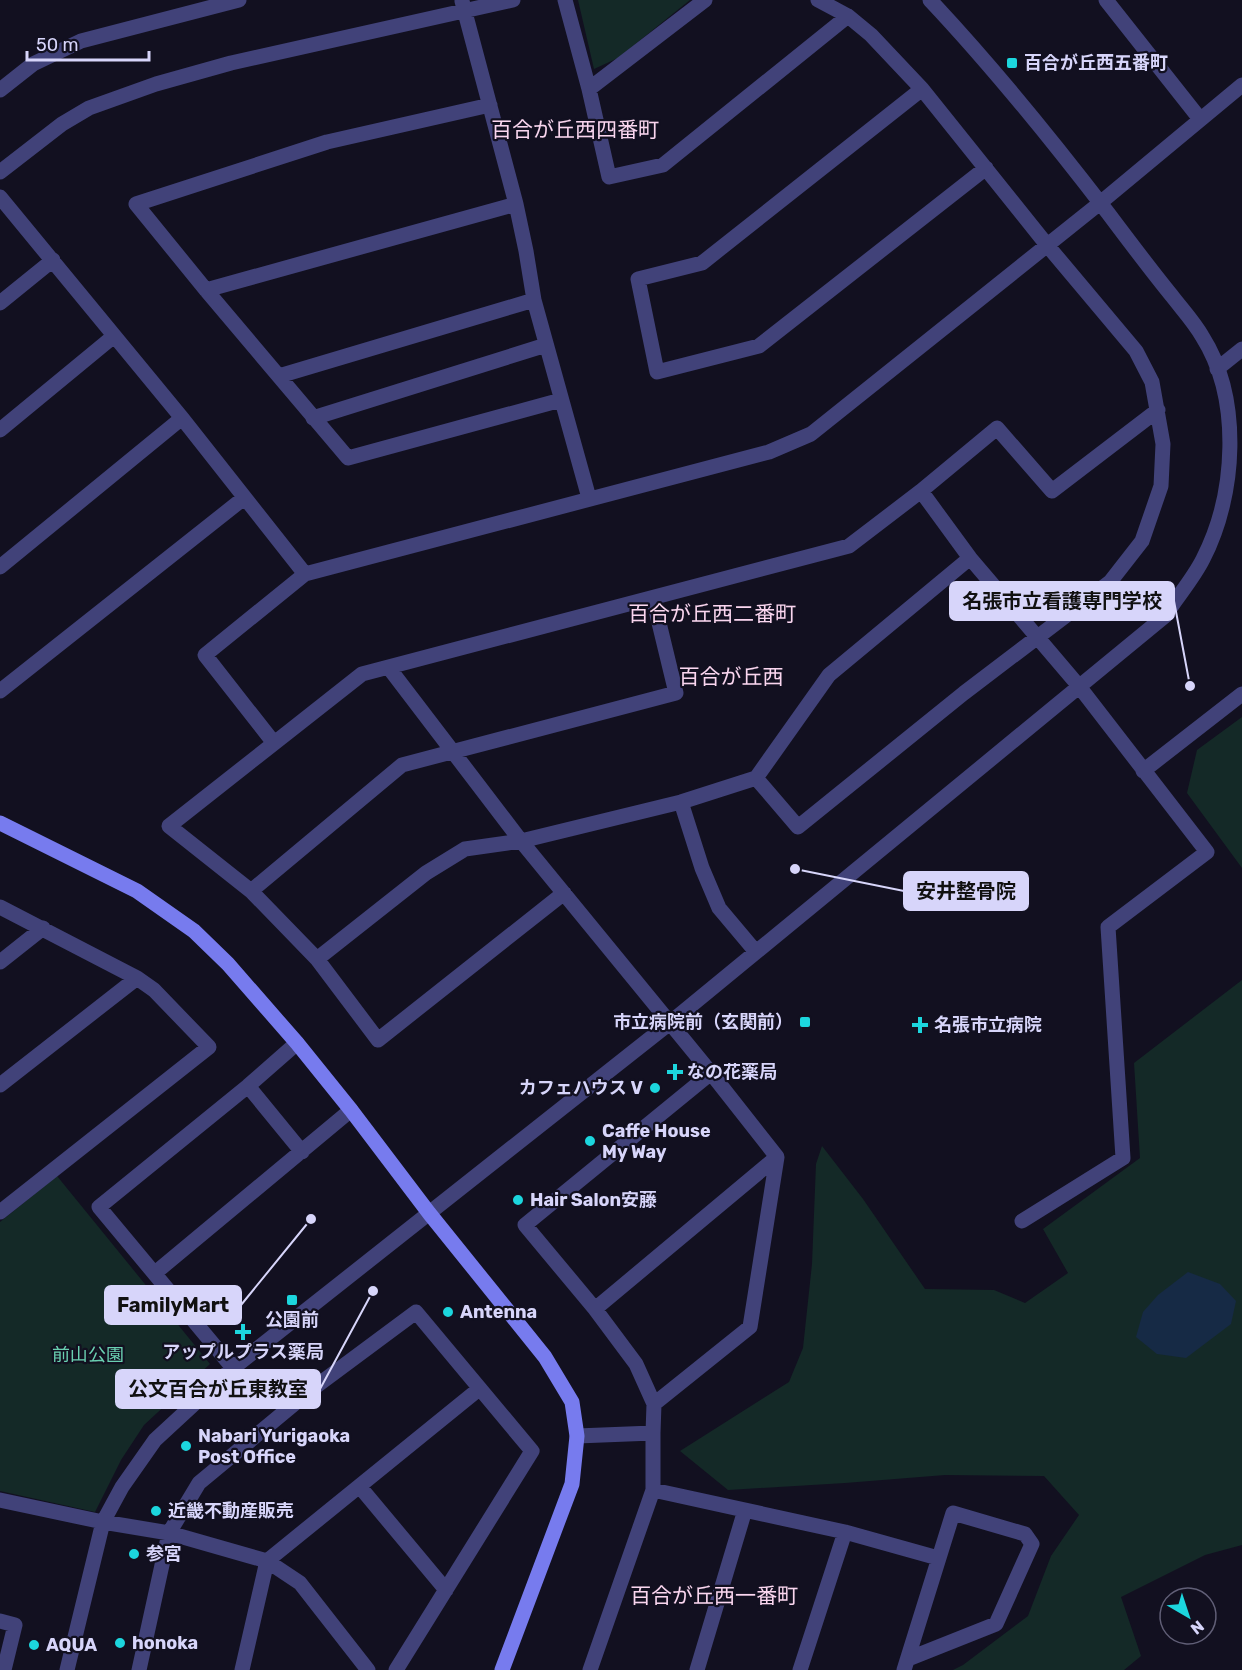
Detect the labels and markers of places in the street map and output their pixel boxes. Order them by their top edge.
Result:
place label: 百合が丘西五番町 [1024,52,1168,74]
marker: 百合が丘西五番町 [1005,56,1019,70]
callout: 名張市立看護専門学校 [950,582,1174,620]
callout: 安井整骨院 [904,872,1028,910]
place label: 市立病院前（玄関前） [613,1011,793,1033]
place label: 名張市立病院 [934,1014,1042,1036]
marker: 市立病院前（玄関前） [798,1015,812,1029]
marker: 名張市立病院 [911,1016,929,1034]
place label: なの花薬局 [687,1061,777,1083]
marker: なの花薬局 [668,1065,682,1079]
place label: カフェハウス V [519,1077,644,1099]
marker: カフェハウス V [648,1081,662,1095]
place label: Caffe House My Way [602,1120,711,1163]
marker: Caffe House My Way [583,1134,597,1148]
place label: Hair Salon安藤 [530,1189,657,1211]
marker: Hair Salon安藤 [511,1193,525,1207]
callout: FamilyMart [105,1286,241,1324]
marker: 公園前 [285,1293,299,1307]
place label: Antenna [460,1301,537,1323]
marker: Antenna [441,1305,455,1319]
place label: 公園前 [265,1309,319,1331]
marker: アップルプラス薬局 [236,1325,250,1339]
place label: アップルプラス薬局 [162,1341,324,1363]
callout: 公文百合が丘東教室 [116,1370,320,1408]
place label: Nabari Yurigaoka Post Office [198,1425,350,1468]
marker: Nabari Yurigaoka Post Office [179,1439,193,1453]
place label: 近畿不動産販売 [168,1500,294,1522]
marker: 近畿不動産販売 [149,1504,163,1518]
place label: 参宮 [146,1543,182,1565]
marker: 参宮 [127,1547,141,1561]
place label: honoka [132,1632,198,1654]
place label: AQUA [46,1634,97,1656]
marker: honoka [113,1636,127,1650]
marker: AQUA [27,1638,41,1652]

